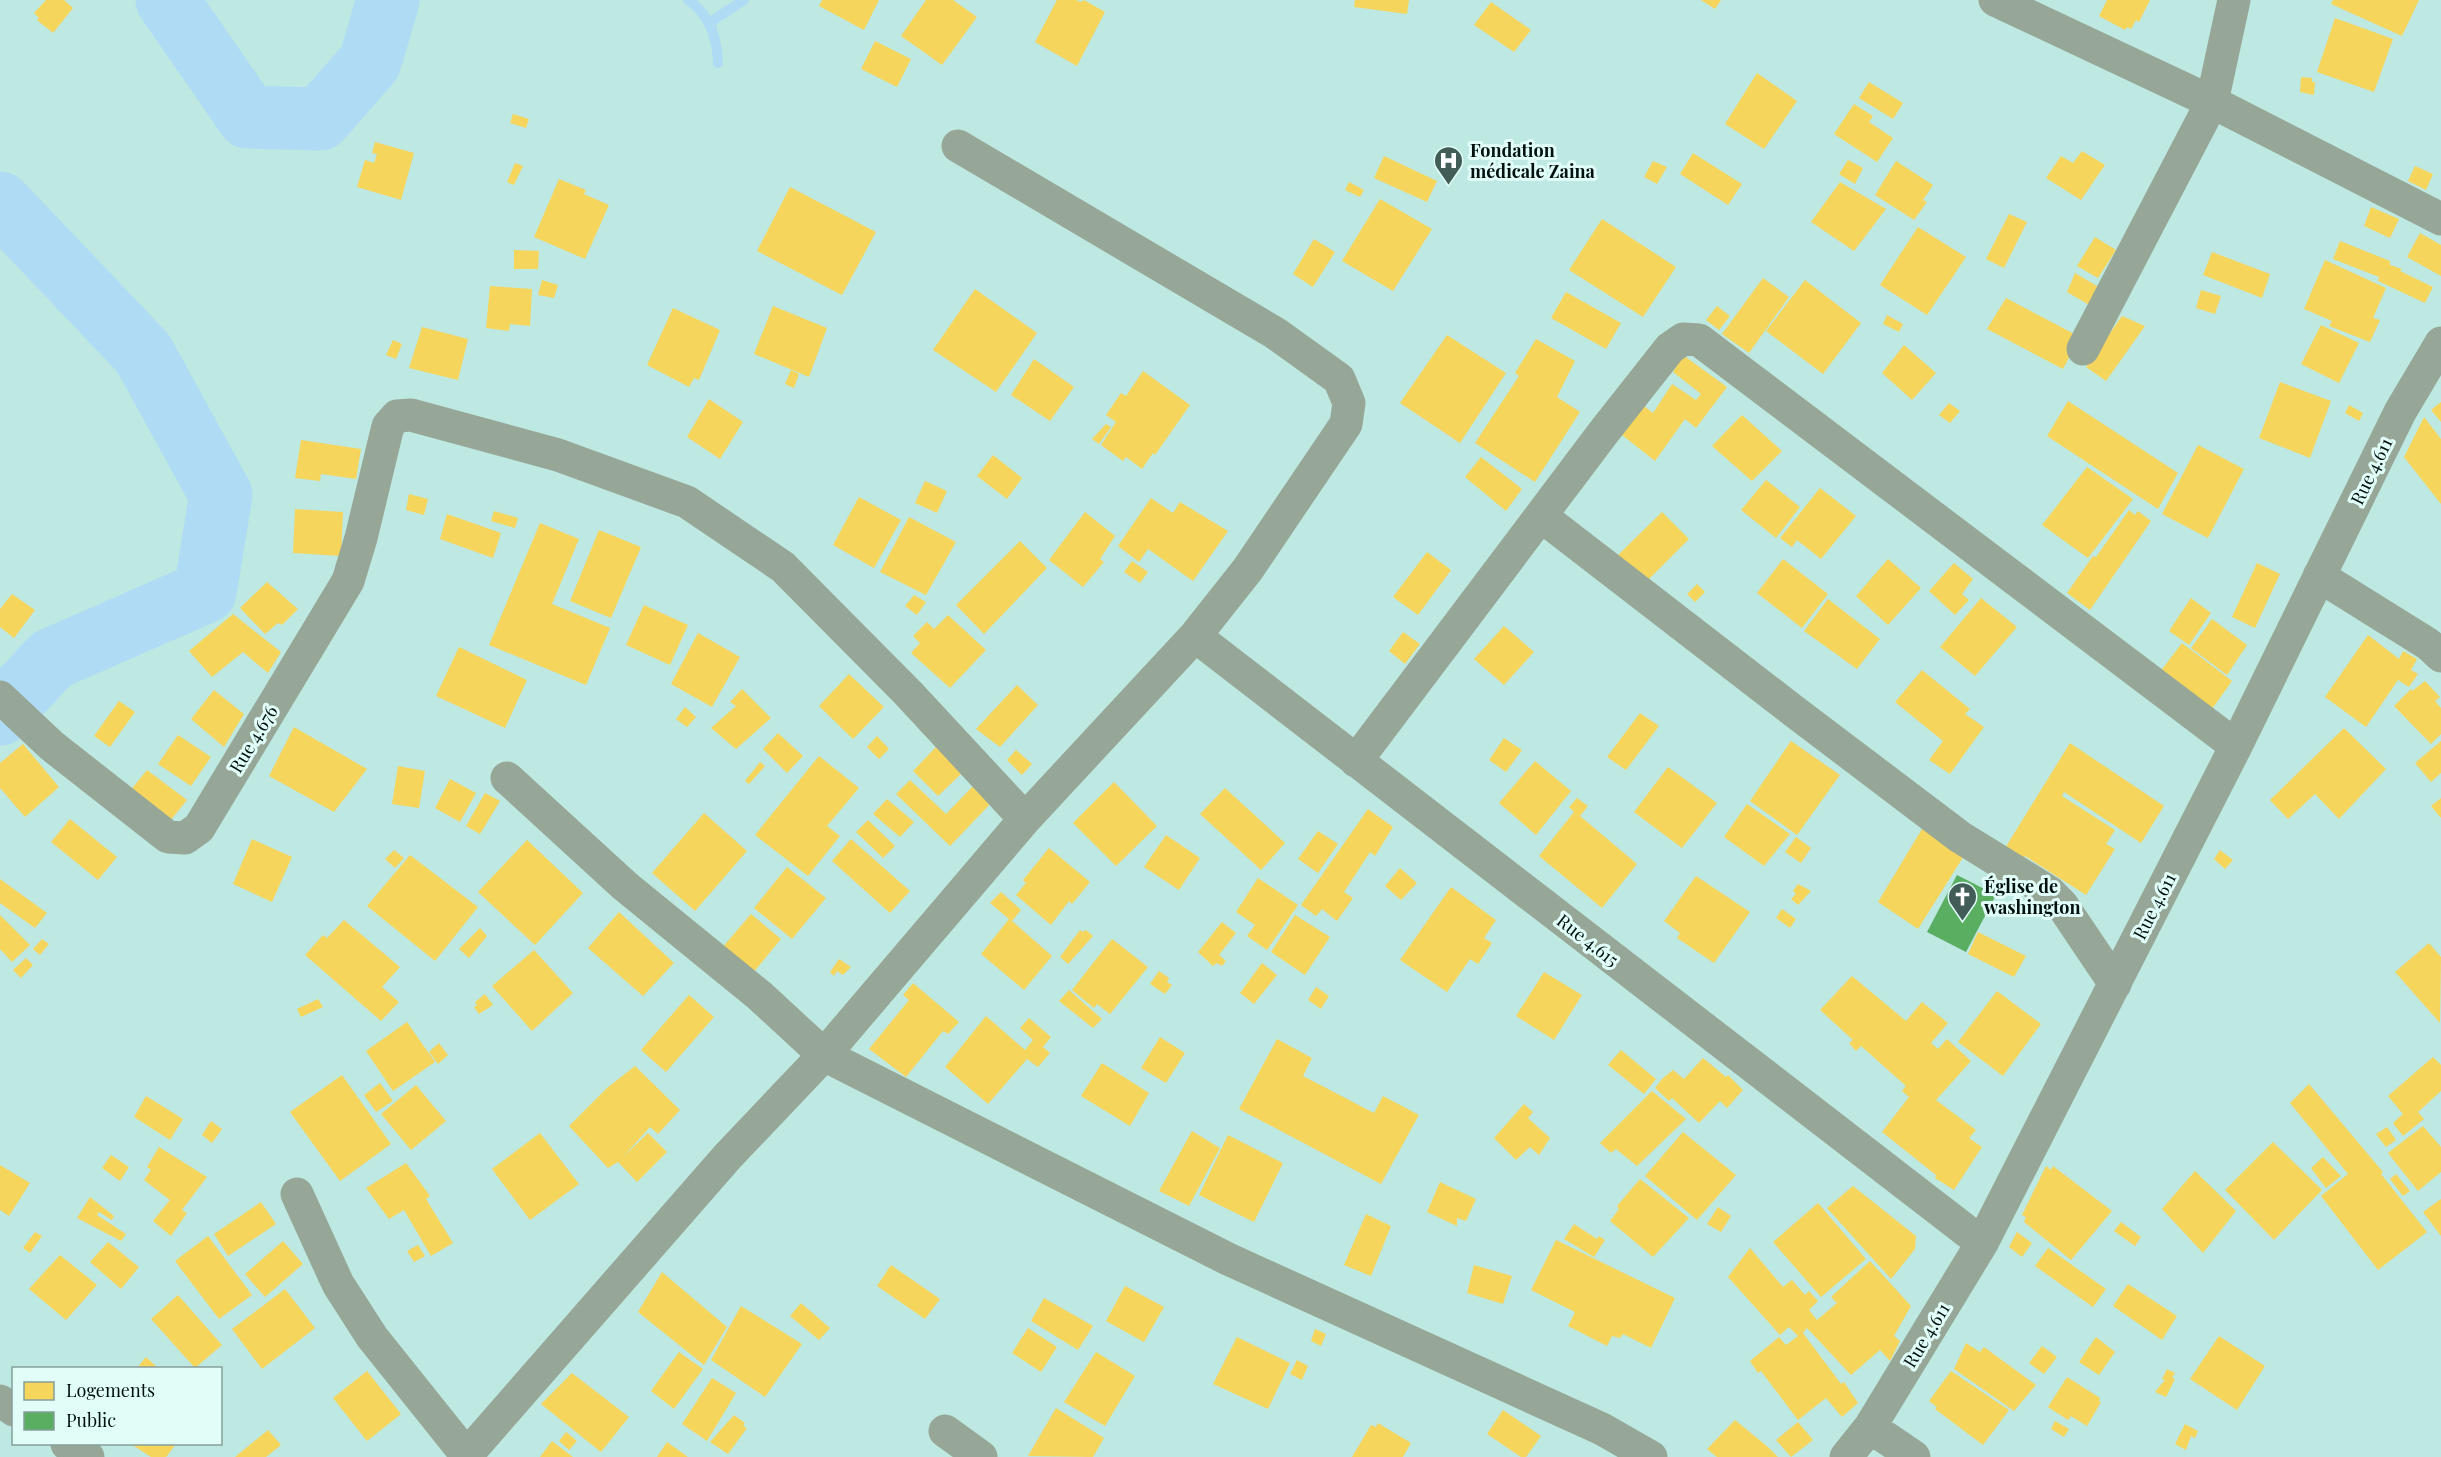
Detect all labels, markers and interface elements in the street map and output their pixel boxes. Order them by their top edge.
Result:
place label: Fondation médicale Zaina [1470,138,1596,183]
hospital icon: Fondation médicale Zaina [1433,144,1465,186]
street label: Rue 4.611 [2345,433,2398,508]
street label: Rue 4.676 [223,701,283,777]
street label: Rue 4.611 [2127,868,2181,943]
place label: Église de washington [1983,874,2081,919]
church icon: Église de washington [1947,880,1979,922]
street label: Rue 4.615 [1552,908,1624,972]
street label: Rue 4.611 [1897,1298,1955,1372]
legend [12,1367,222,1445]
text: Logements [66,1378,155,1402]
text: Public [66,1408,116,1432]

